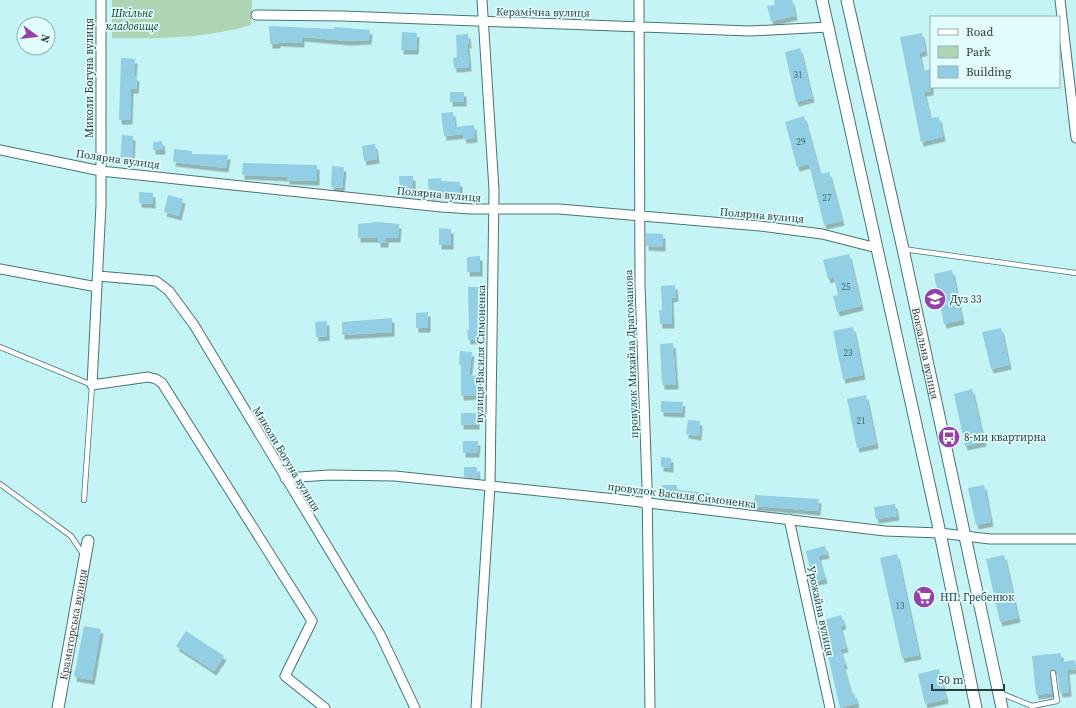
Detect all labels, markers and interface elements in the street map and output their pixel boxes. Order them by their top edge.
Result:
street label: Керамічна вулиця [496,4,590,21]
park label: Шкільне кладовище [106,6,159,34]
north arrow [16,16,56,56]
legend [930,16,1060,88]
street label: Миколи Богуна вулиця [82,18,97,138]
text: Road [966,24,993,40]
text: N [37,33,53,44]
text: Park [966,44,991,60]
text: Building [966,64,1011,80]
house number: 31 [793,69,803,81]
house number: 29 [796,136,806,148]
street label: Полярна вулиця [75,146,161,173]
street label: Полярна вулиця [396,183,482,206]
house number: 27 [822,192,832,204]
street label: Полярна вулиця [719,204,805,227]
street label: провулок Михайла Драгоманова [621,269,642,439]
house number: 25 [841,281,851,293]
street label: вулиця Василя Симоненка [472,284,489,423]
school or university icon: Дуз 33 [922,286,948,312]
place label: Дуз 33 [950,292,982,307]
street label: Вокзальна вулиця [908,306,942,401]
house number: 23 [843,347,853,359]
street label: Миколи Богуна вулиця [249,404,324,515]
house number: 21 [856,415,866,427]
bus stop icon: 8-ми квартирна [936,424,962,450]
place label: 8-ми квартирна [964,430,1046,445]
street label: провулок Василя Симоненка [607,479,758,512]
street label: Урожайна вулиця [804,565,837,658]
street label: Краматорська вулиця [56,568,91,681]
supermarket icon: НП. Гребенюк [911,584,937,610]
place label: НП. Гребенюк [940,590,1014,605]
house number: 13 [895,600,905,612]
scale bar [932,666,1004,692]
text: 50 m [938,672,964,688]

